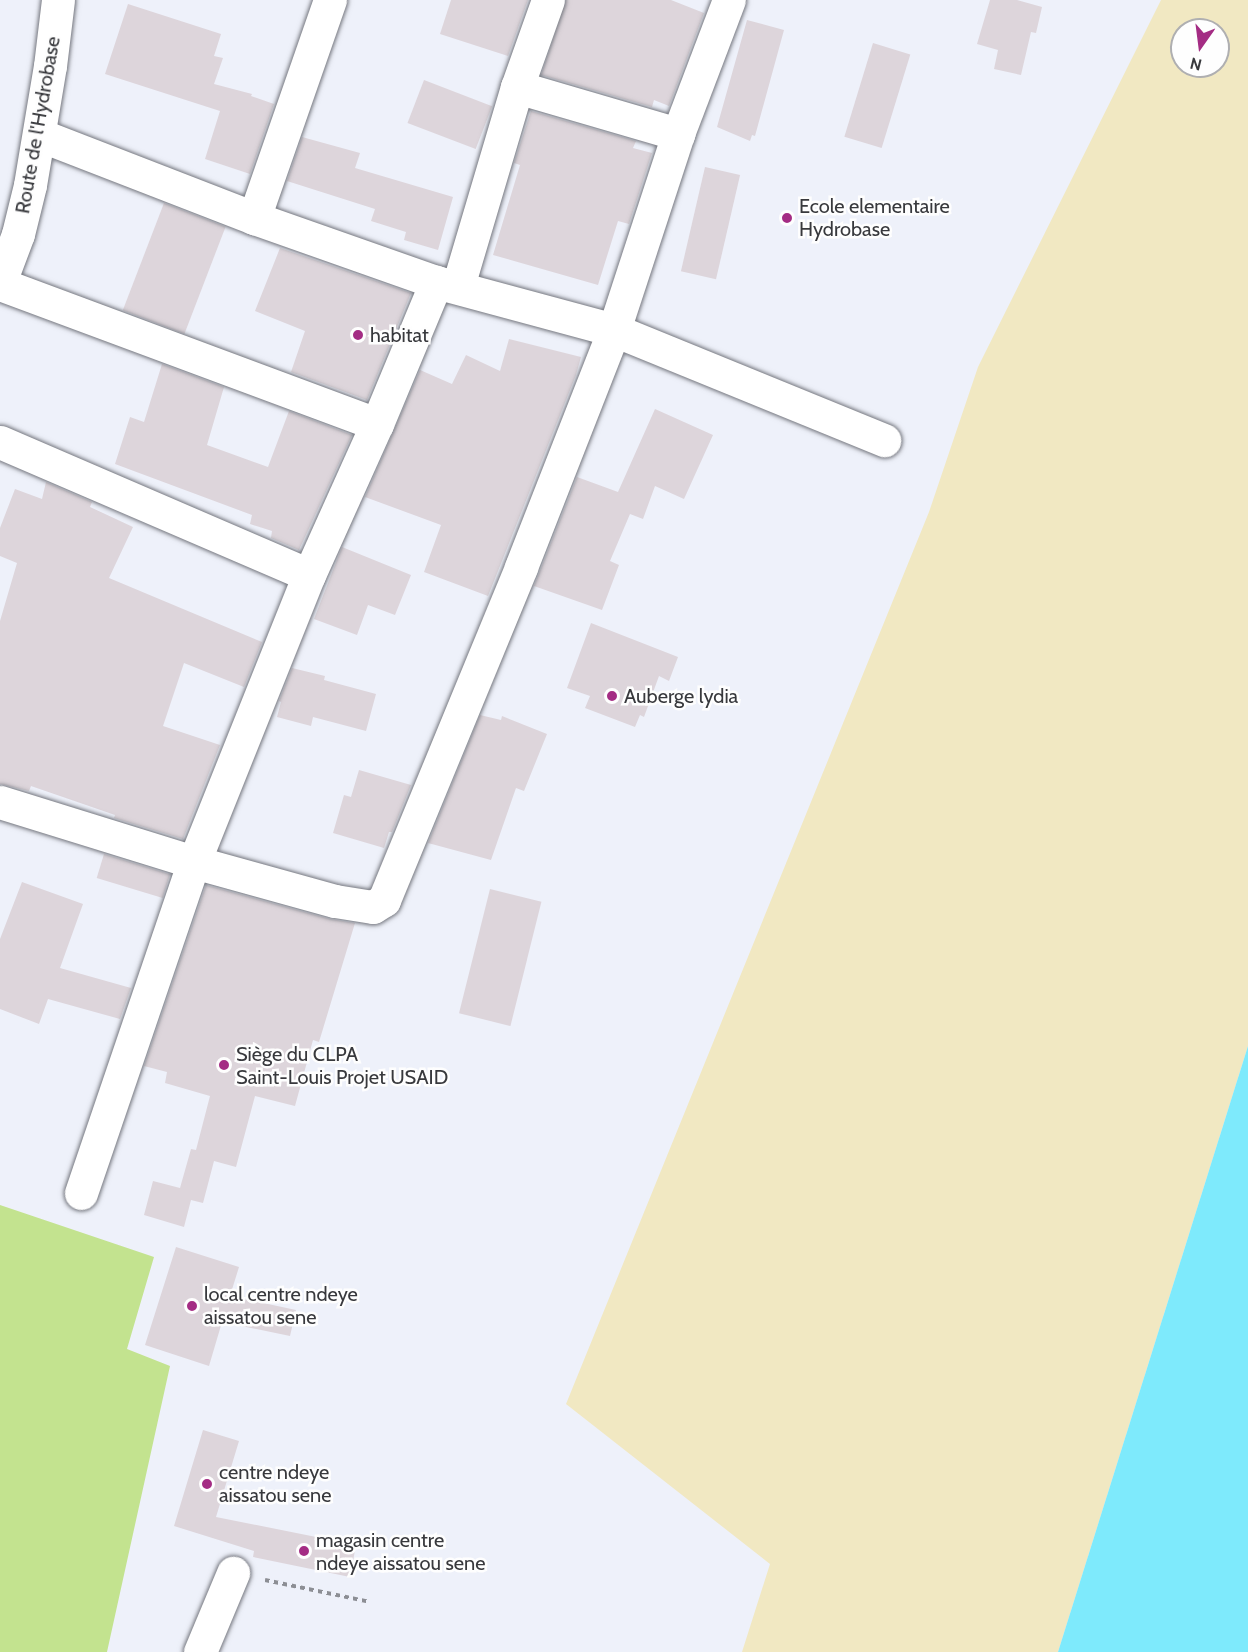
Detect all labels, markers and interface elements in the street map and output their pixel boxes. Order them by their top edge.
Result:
north arrow [1170,18,1230,78]
street label: Route de l'Hydrobase [11,34,65,216]
text: N [1188,53,1204,75]
place label: Ecole elementaire Hydrobase [799,195,950,242]
marker: Ecole elementaire Hydrobase [780,211,794,225]
place label: habitat [370,323,429,347]
marker: habitat [351,328,365,342]
place label: Auberge lydia [624,684,738,708]
marker: Auberge lydia [605,689,619,703]
place label: Siège du CLPA Saint-Louis Projet USAID [236,1042,448,1089]
marker: Siège du CLPA Saint-Louis Projet USAID [217,1058,231,1072]
place label: local centre ndeye aissatou sene [204,1282,358,1329]
marker: local centre ndeye aissatou sene [185,1299,199,1313]
place label: centre ndeye aissatou sene [219,1460,331,1507]
marker: centre ndeye aissatou sene [200,1477,214,1491]
place label: magasin centre ndeye aissatou sene [316,1528,485,1575]
marker: magasin centre ndeye aissatou sene [297,1544,311,1558]

